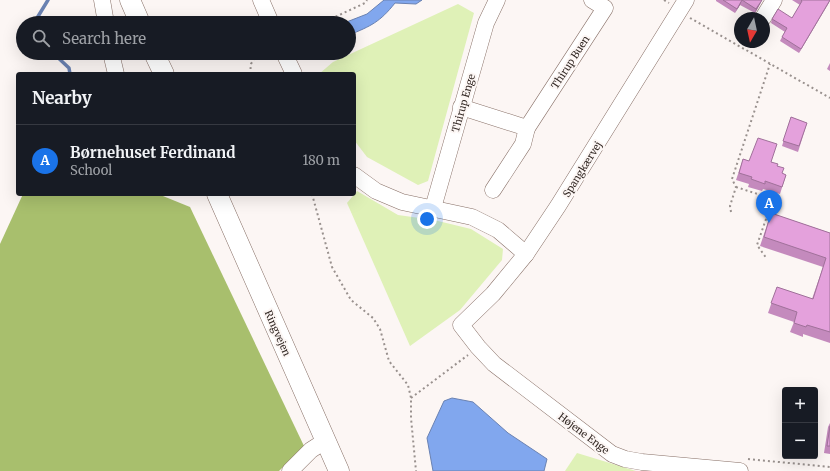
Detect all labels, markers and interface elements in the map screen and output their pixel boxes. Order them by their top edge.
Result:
north arrow [734,12,770,48]
search box [16,16,356,60]
icon: search [30,27,52,49]
text: Search here [62,29,146,48]
street label: Thirup Buen [548,33,593,91]
street label: Thirup Enge [449,72,478,134]
text: Nearby [32,87,92,109]
street label: Spangkærvej [560,139,605,200]
text: Børnehuset Ferdinand [70,143,236,162]
text: A [40,152,50,169]
text: 180 m [302,152,340,169]
text: School [70,162,112,179]
pin: A [756,190,782,223]
your location [417,209,437,229]
street label: Ringvejen [262,308,294,358]
map controls [782,387,818,459]
button: + [782,387,818,423]
street label: Højene Enge [556,410,612,457]
button: − [782,423,818,459]

